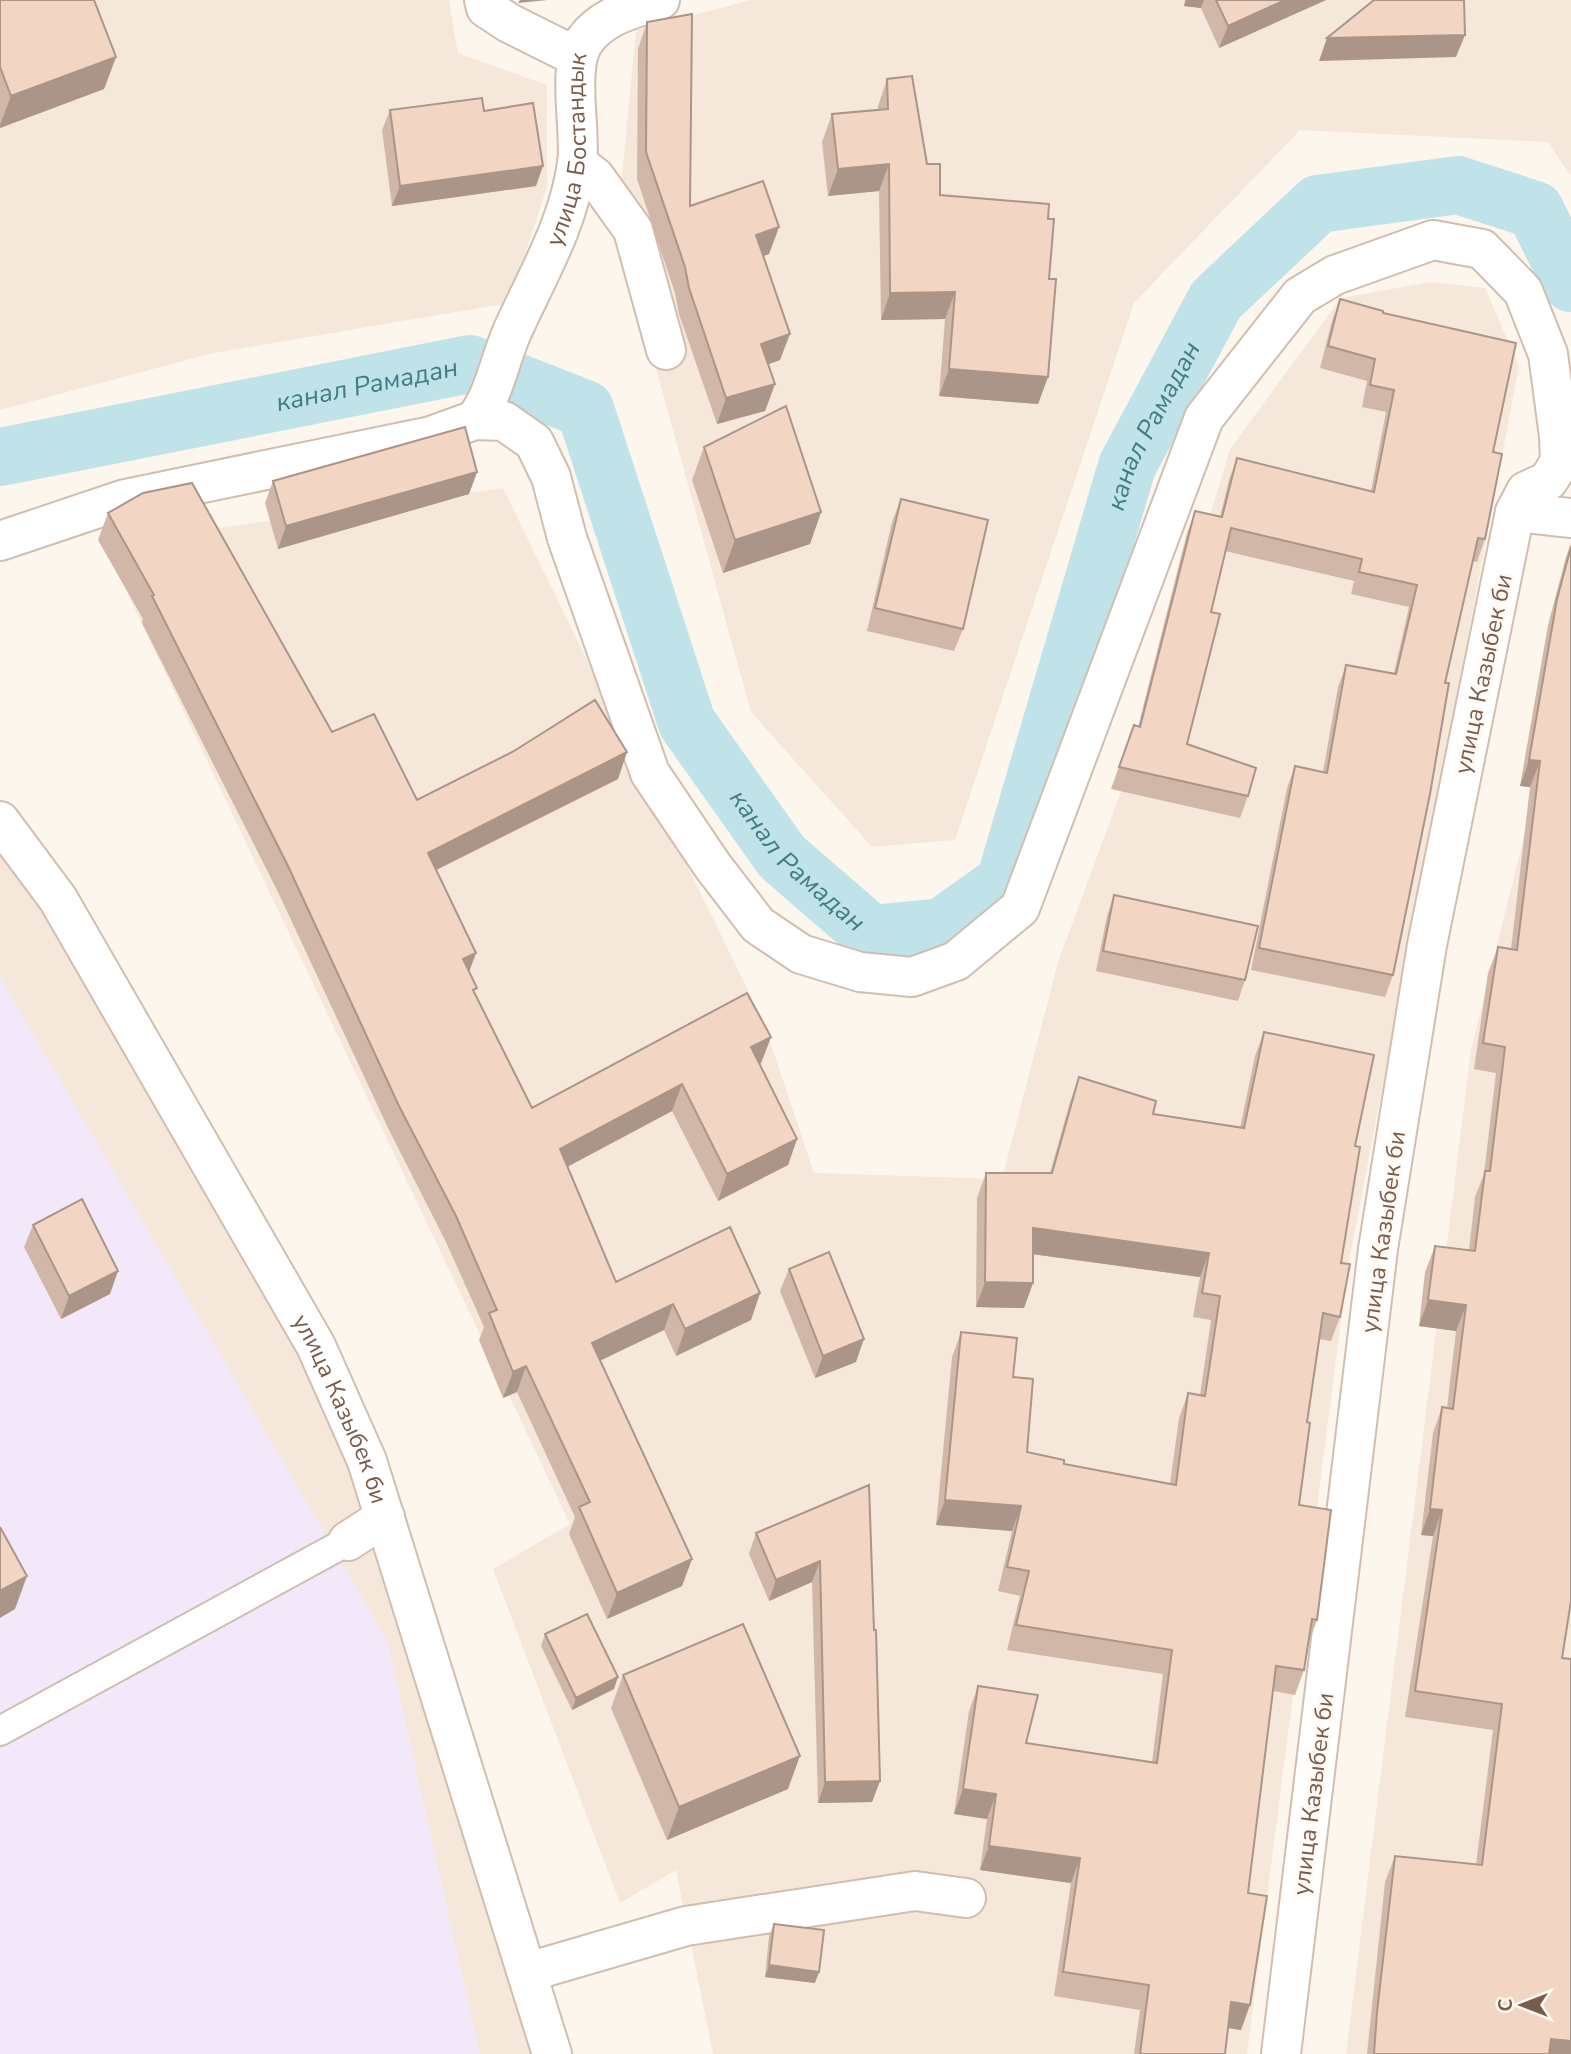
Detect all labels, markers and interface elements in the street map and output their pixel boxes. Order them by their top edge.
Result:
street label: улица Бостандык [538,49,594,251]
water label: канал Рамадан [1097,335,1208,514]
water label: канал Рамадан [273,349,461,419]
street label: улица Казыбек би [1446,571,1520,777]
water label: канал Рамадан [722,782,873,939]
street label: улица Казыбек би [1353,1129,1413,1335]
street label: улица Казыбек би [285,1308,395,1508]
street label: улица Казыбек би [1285,1691,1341,1897]
north arrow [1487,1970,1557,2040]
text: С [1493,1998,1519,2011]

